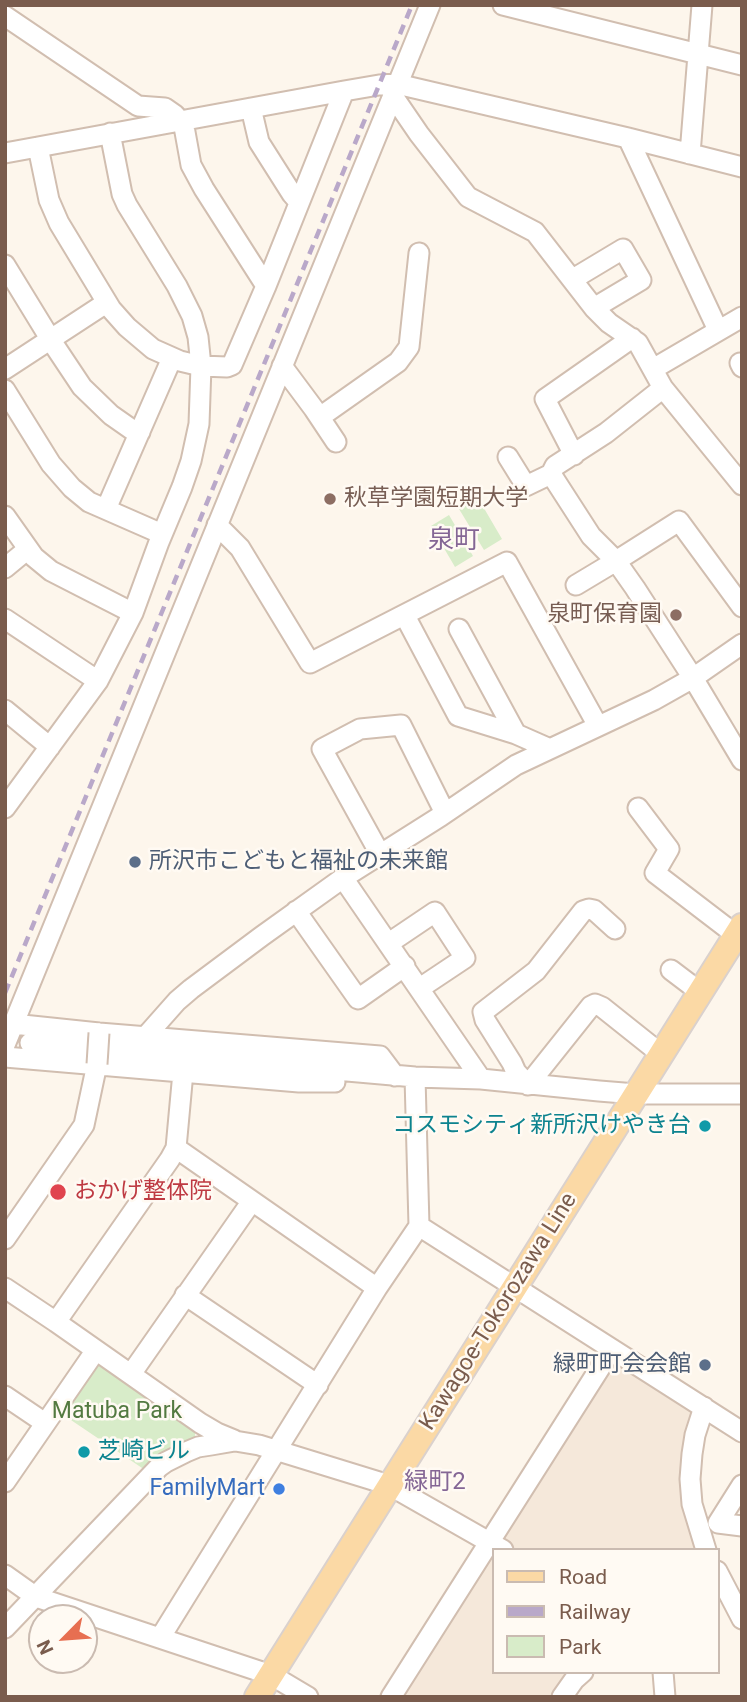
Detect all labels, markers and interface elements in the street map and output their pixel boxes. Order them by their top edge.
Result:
place label: 秋草学園短期大学 [344,485,528,513]
marker: 秋草学園短期大学 [322,491,338,507]
district label: 泉町 [428,525,480,557]
place label: 泉町保育園 [547,601,662,629]
marker: 泉町保育園 [668,607,684,623]
place label: 所沢市こどもと福祉の未来館 [149,848,448,876]
marker: 所沢市こどもと福祉の未来館 [127,854,143,870]
place label: コスモシティ新所沢けやき台 [392,1112,691,1140]
marker: コスモシティ新所沢けやき台 [697,1118,713,1134]
place label: おかげ整体院 [74,1178,212,1206]
marker: おかげ整体院 [48,1182,68,1202]
street label: Kawagoe-Tokorozawa Line [415,1188,583,1436]
place label: 緑町町会会館 [553,1351,691,1379]
marker: 緑町町会会館 [697,1357,713,1373]
park label: Matuba Park [52,1398,182,1426]
place label: 芝崎ビル [98,1438,190,1466]
marker: 芝崎ビル [76,1444,92,1460]
district label: 緑町2 [404,1469,466,1497]
place label: FamilyMart [149,1475,265,1503]
marker: FamilyMart [271,1481,287,1497]
legend [491,1548,719,1674]
text: Road [559,1565,607,1589]
text: Railway [559,1600,631,1624]
north arrow [28,1604,98,1674]
text: Park [559,1635,601,1659]
text: N [32,1636,59,1658]

